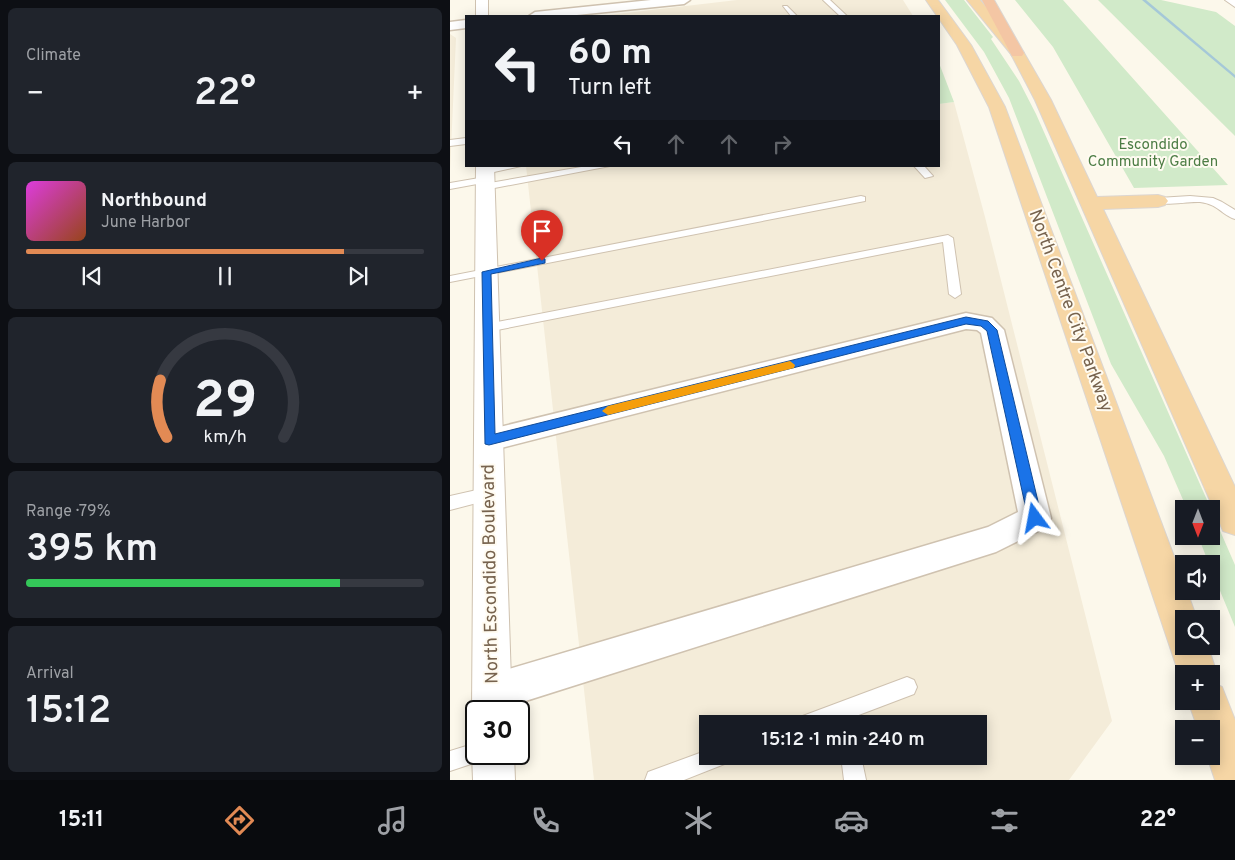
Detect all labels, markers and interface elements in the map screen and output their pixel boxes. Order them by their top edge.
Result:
text: 60 m [568,32,652,76]
icon: left [485,35,550,100]
text: Climate [26,46,81,66]
text: 22° [194,70,256,119]
text: Turn left [568,75,651,102]
text: − [26,77,44,113]
text: + [406,77,424,113]
icon: left [609,130,637,158]
icon: ahead [662,130,690,158]
icon: ahead [715,130,743,158]
icon: right [768,130,796,158]
park label: Escondido Community Garden [1088,136,1218,172]
text: Northbound [101,189,207,213]
street label: North Centre City Parkway [1023,207,1117,415]
pin [521,210,563,261]
text: June Harbor [101,213,190,233]
icon: arrive [528,217,556,245]
icon: previous [78,262,106,290]
icon: pause [211,262,239,290]
icon: next [344,262,372,290]
text: 29 [193,370,257,436]
text: km/h [203,426,247,449]
street label: North Escondido Boulevard [478,464,504,684]
position arrow [1008,491,1060,543]
north arrow [1175,500,1220,545]
map controls [1175,500,1220,765]
text: Range · 79% [26,502,111,522]
text: 395 km [26,526,158,575]
button: sound [1175,555,1220,600]
button: search [1175,610,1220,655]
text: Arrival [26,664,74,684]
button: + [1175,665,1220,710]
text: 15:12 [26,688,111,737]
speed limit sign: 30 [465,700,530,765]
button: − [1175,720,1220,765]
text: 15:12 · 1 min · 240 m [761,728,925,752]
icon: directions [222,803,257,838]
icon: music [375,803,410,838]
icon: phone [528,803,563,838]
icon: climate [681,803,716,838]
icon: car [834,803,869,838]
icon: filters [987,803,1022,838]
text: 15:11 [59,807,104,834]
text: 22° [1140,807,1176,834]

